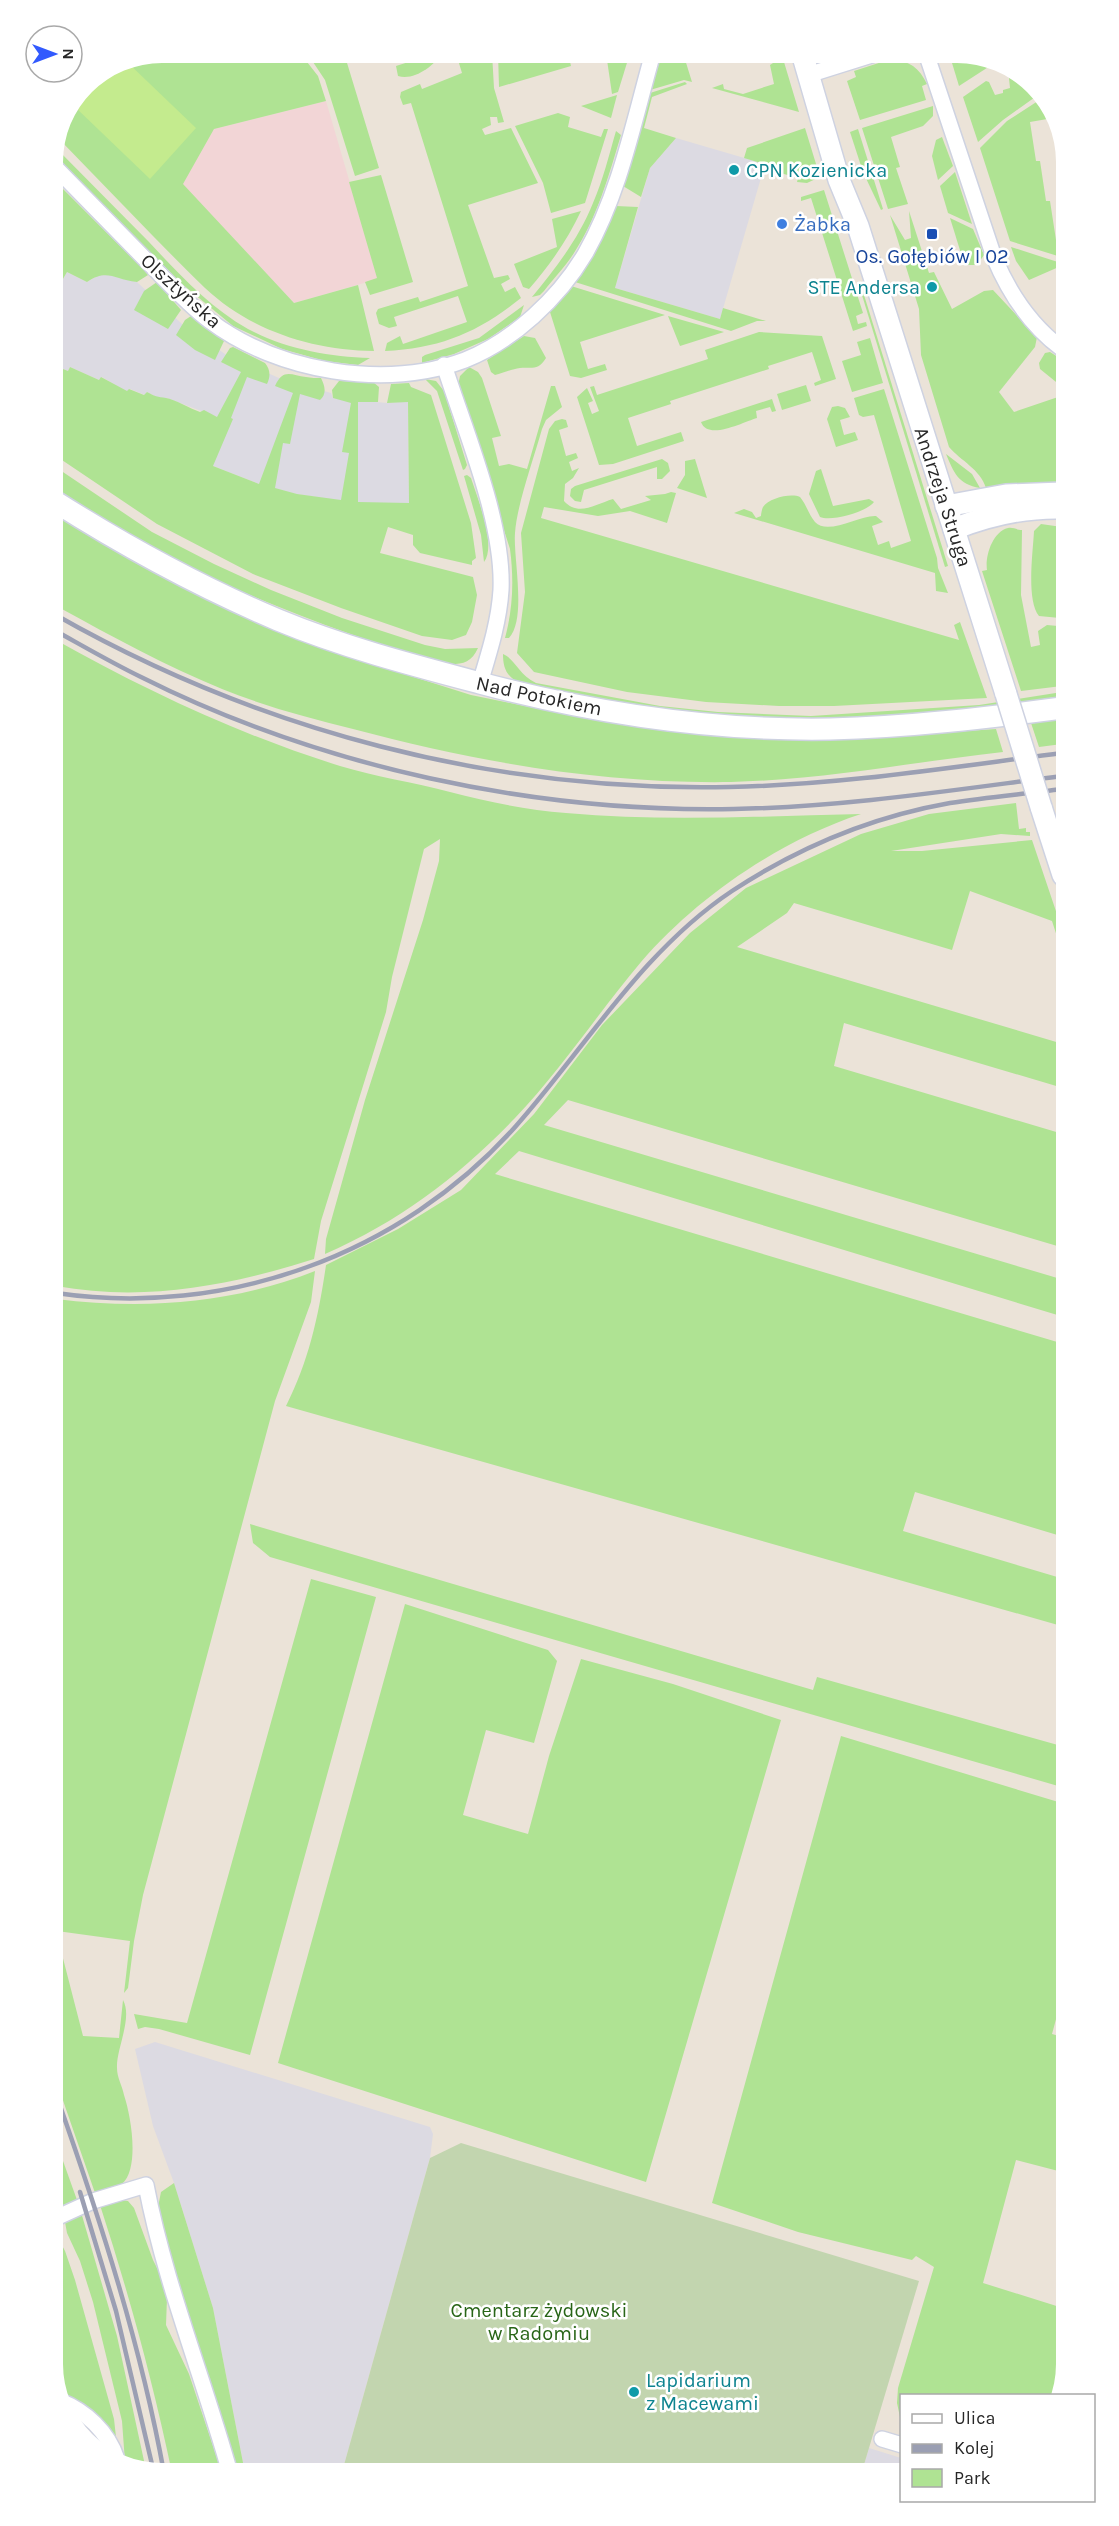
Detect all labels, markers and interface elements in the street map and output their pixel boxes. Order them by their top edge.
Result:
north arrow [24,24,84,84]
text: N [59,48,78,60]
place label: CPN Kozienicka [746,159,887,182]
marker: CPN Kozienicka [727,163,741,177]
place label: Żabka [794,213,851,236]
marker: Żabka [775,217,789,231]
marker: Os. Gołębiów I 02 [925,227,939,241]
place label: Os. Gołębiów I 02 [855,245,1009,268]
street label: Olsztyńska [136,249,226,333]
place label: STE Andersa [807,276,920,299]
marker: STE Andersa [925,280,939,294]
street label: Andrzeja Struga [910,424,976,570]
street label: Nad Potokiem [474,671,604,721]
park label: Cmentarz żydowski w Radomiu [450,2299,628,2345]
place label: Lapidarium z Macewami [646,2369,759,2415]
marker: Lapidarium z Macewami [627,2385,641,2399]
legend [900,2394,1095,2502]
text: Ulica [954,2407,995,2429]
text: Kolej [954,2437,995,2459]
text: Park [954,2467,991,2489]

